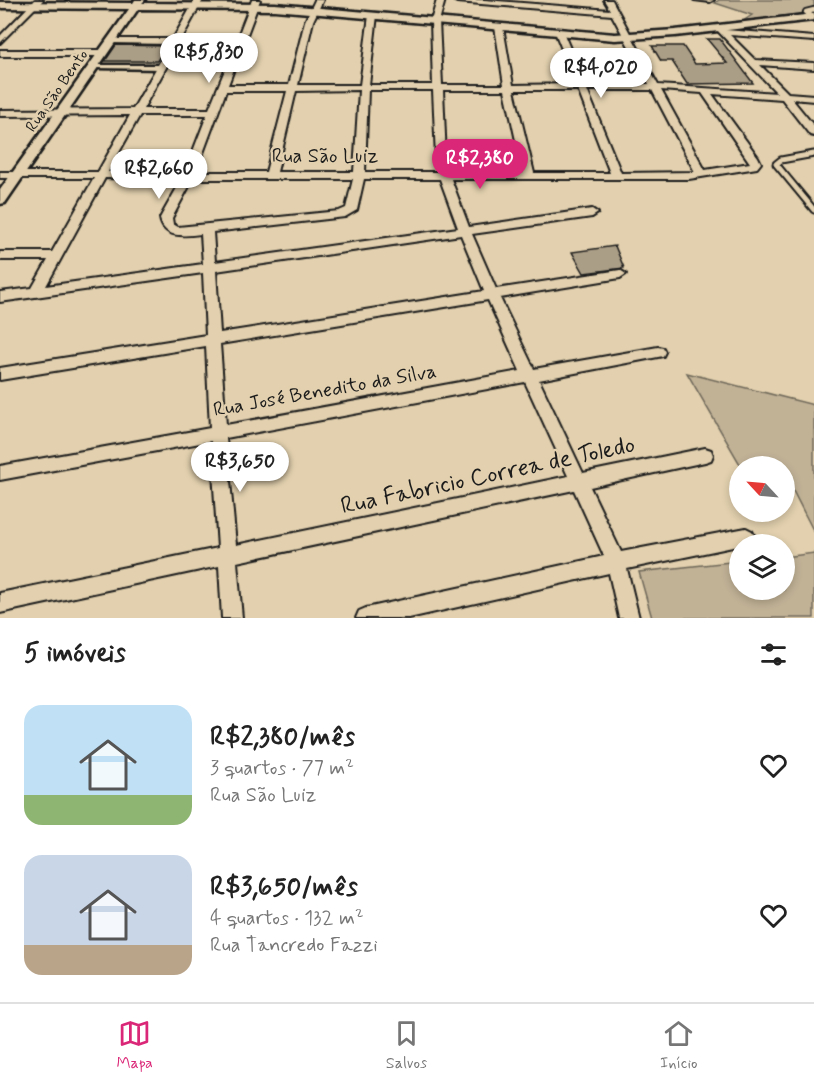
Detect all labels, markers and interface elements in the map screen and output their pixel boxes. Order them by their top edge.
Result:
pin: R$5,830 [154,33,264,84]
text: R$5,830 [174,39,244,66]
street label: Rua São Bento [21,46,93,136]
pin: R$4,020 [546,48,656,99]
text: R$4,020 [564,54,638,81]
pin: R$2,380 [425,139,535,190]
street label: Rua São Luiz [272,143,378,170]
text: R$2,380 [446,145,514,172]
pin: R$2,660 [104,149,214,200]
text: R$2,660 [124,155,194,182]
street label: Rua José Benedito da Silva [211,358,439,424]
street label: Rua Fabricio Correa de Toledo [338,430,638,522]
pin: R$3,650 [185,442,295,493]
text: R$3,650 [205,448,275,475]
north arrow [729,456,795,522]
map controls [729,456,795,600]
button: layers [729,534,795,600]
text: 5 imóveis [24,637,126,671]
icon: filters [757,638,790,671]
text: R$2,380/mês [210,721,355,755]
icon: home [72,729,144,801]
icon: heart [757,749,790,782]
text: 3 quartos · 77 m² [210,755,354,782]
text: Rua São Luiz [210,782,316,809]
text: R$3,650/mês [210,871,358,905]
icon: home [72,879,144,951]
icon: heart [757,899,790,932]
text: 4 quartos · 132 m² [210,905,364,932]
text: Rua Tancredo Fazzi [210,932,378,959]
tab: Mapa [116,1017,153,1074]
tab: Salvos [386,1017,427,1074]
tab: Início [660,1017,698,1074]

